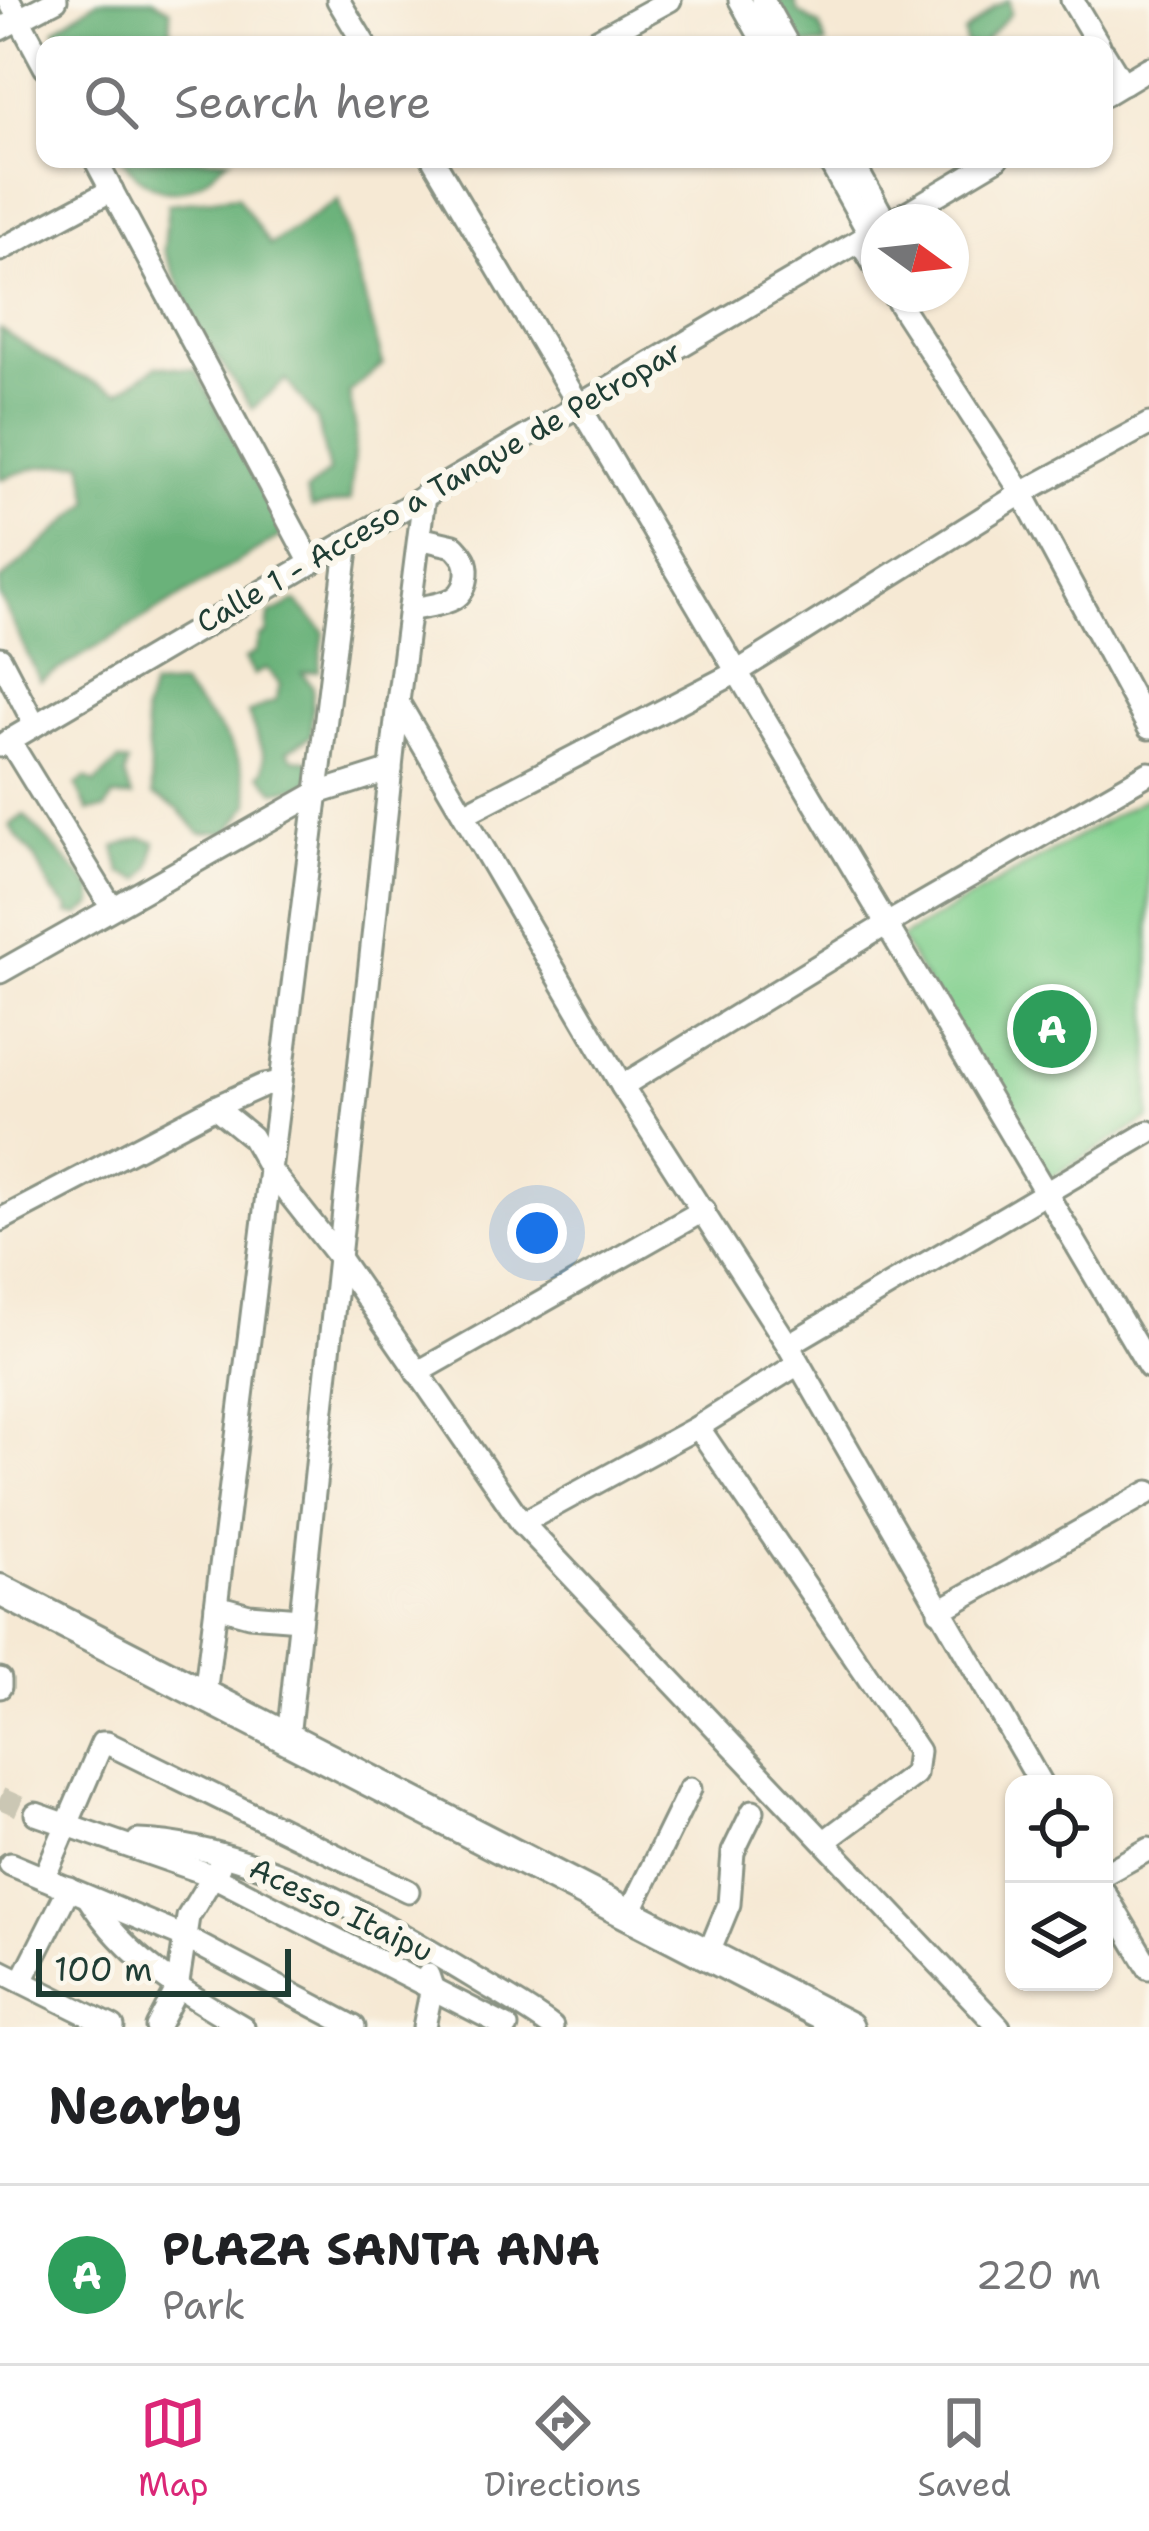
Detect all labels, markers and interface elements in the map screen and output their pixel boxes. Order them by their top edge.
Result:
search box [36,36,1113,168]
icon: search [78,69,144,135]
text: Search here [174,72,431,132]
north arrow [861,204,969,312]
street label: Calle 1 - Acceso a Tanque de Petropar [189,330,689,643]
pin: A [1013,984,1091,1074]
your location [507,1203,567,1263]
map controls [1005,1775,1113,1991]
button: locate [1005,1775,1113,1883]
street label: Acesso Itaipu [243,1847,440,1972]
button: layers [1005,1883,1113,1991]
scale bar [36,1943,291,1996]
text: 100 m [54,1947,153,1992]
text: Nearby [48,2071,243,2139]
text: PLAZA SANTA ANA [162,2219,600,2279]
text: A [72,2249,102,2301]
text: 220 m [975,2249,1101,2301]
text: Park [162,2279,246,2331]
tab: Map [138,2390,209,2507]
tab: Directions [484,2390,642,2507]
tab: Saved [917,2390,1011,2507]

